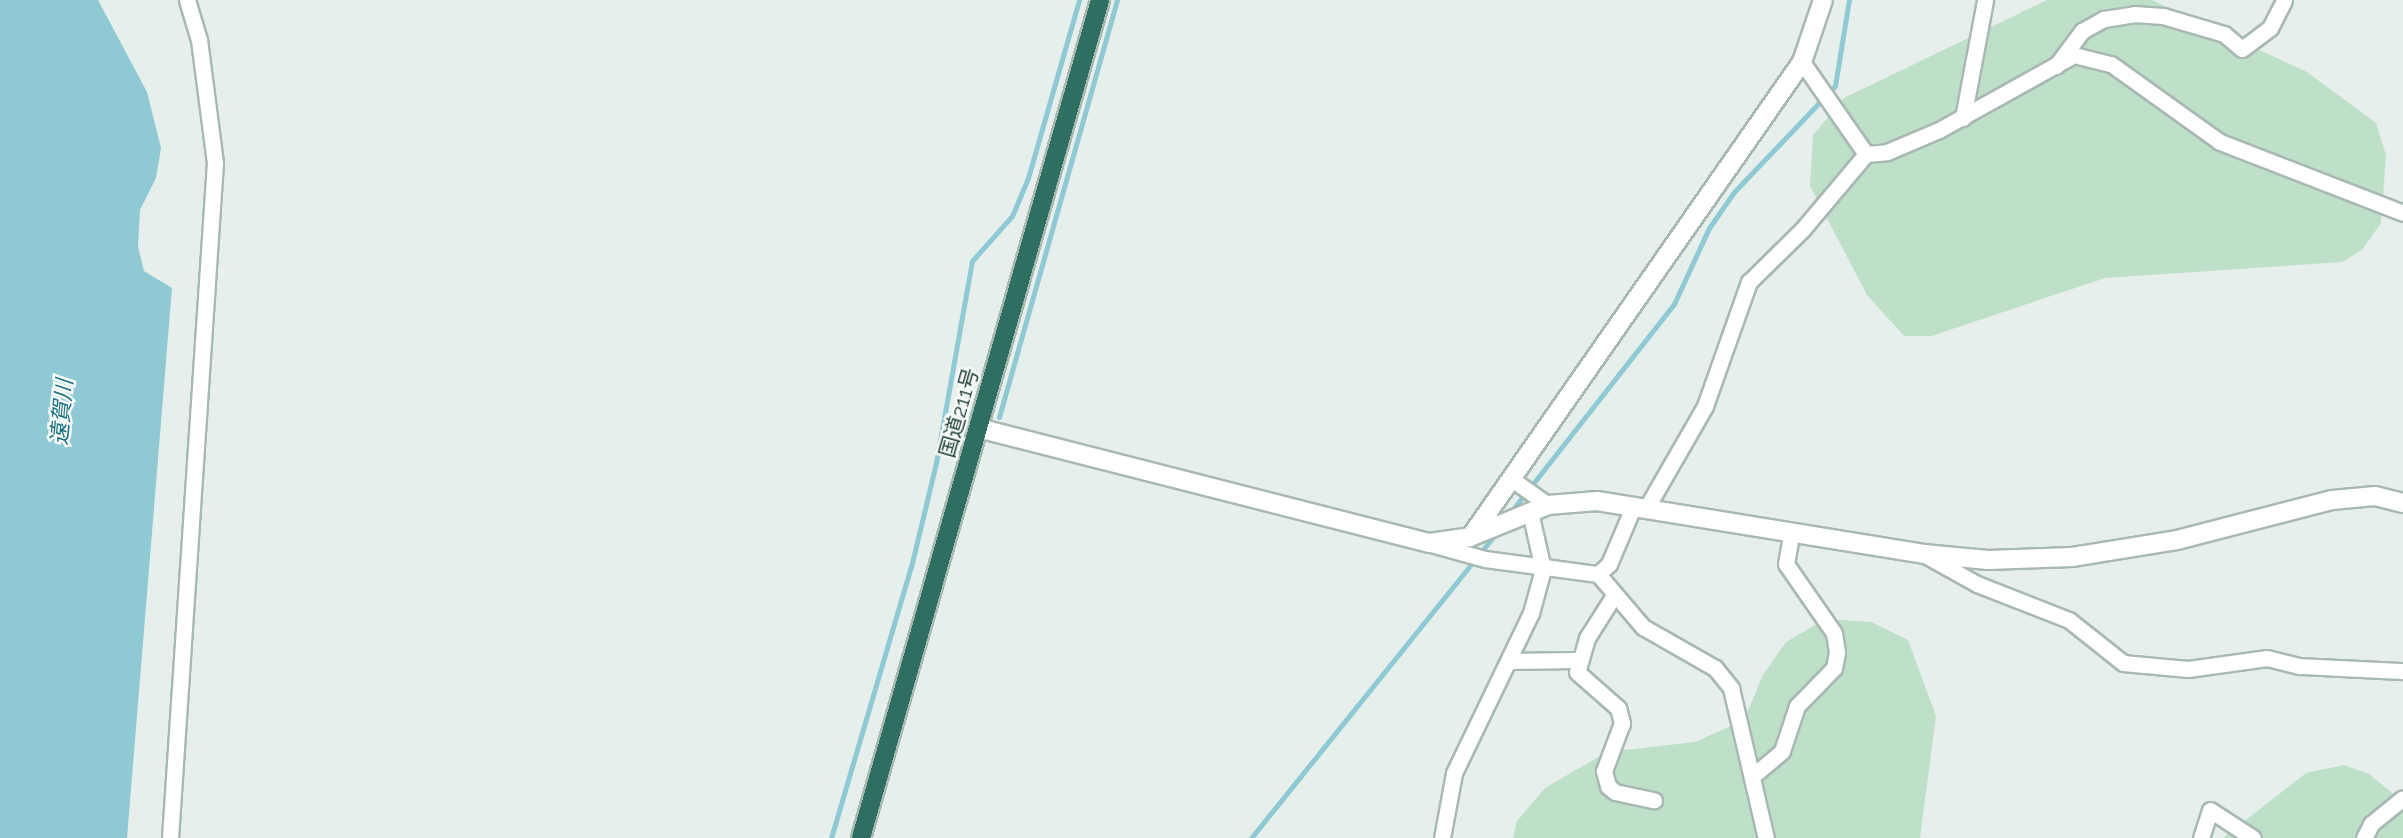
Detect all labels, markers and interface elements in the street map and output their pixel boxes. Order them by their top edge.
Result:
street label: 国道211号 [934,365,984,461]
water label: 遠賀川 [46,378,78,446]

